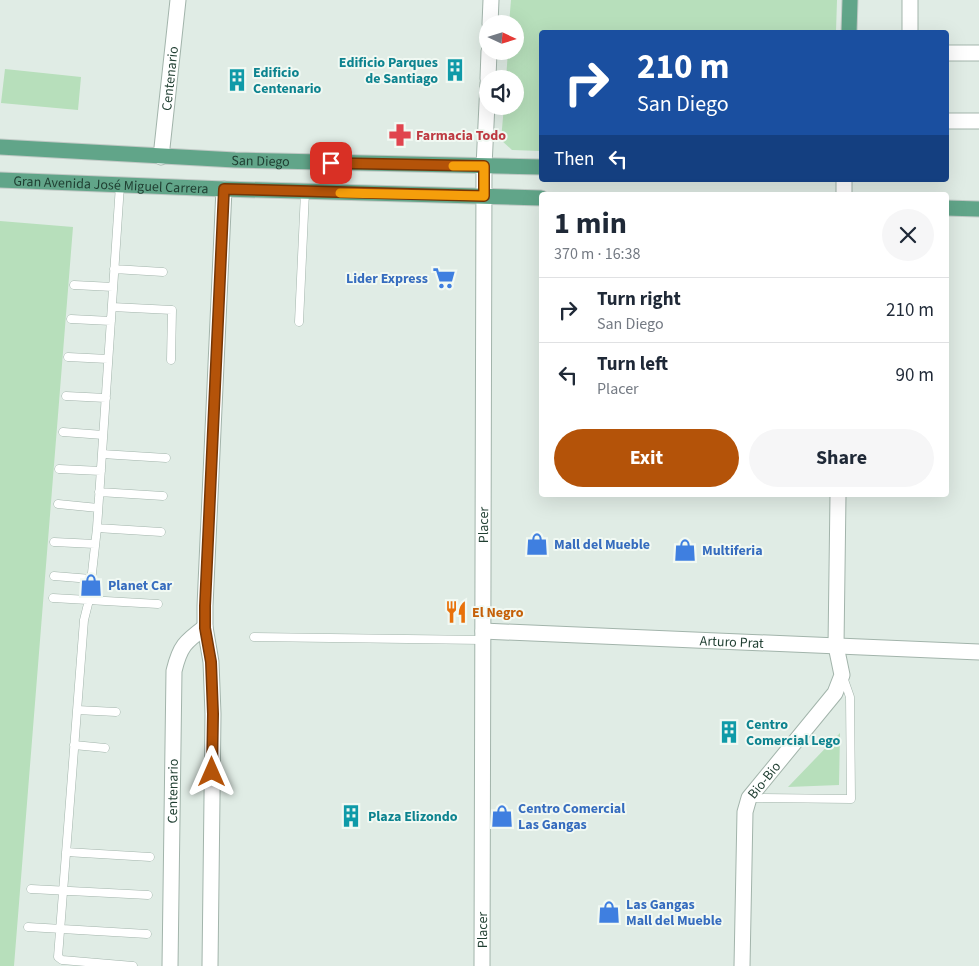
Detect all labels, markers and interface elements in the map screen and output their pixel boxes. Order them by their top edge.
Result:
north arrow [479,15,524,60]
map controls [479,15,524,115]
text: 210 m [637,42,729,92]
street label: Centenario [157,45,184,112]
icon: right [554,50,619,115]
place label: Edificio Parques de Santiago [339,53,438,89]
building icon: Edificio Parques de Santiago [442,57,468,83]
place label: Edificio Centenario [253,63,322,99]
building icon: Edificio Centenario [224,67,250,93]
button: sound [479,70,524,115]
text: San Diego [637,88,729,120]
pharmacy icon: Farmacia Todo [387,122,413,148]
place label: Farmacia Todo [416,126,506,146]
pin [310,142,352,184]
icon: left [604,145,632,173]
text: Then [554,146,594,173]
icon: arrive [317,149,345,177]
street label: San Diego [231,151,290,172]
street label: Gran Avenida José Miguel Carrera [13,172,209,199]
text: 1 min [554,202,627,245]
button: close [882,209,934,261]
text: 370 m · 16:38 [554,243,641,265]
supermarket icon: Lider Express [431,265,457,291]
place label: Lider Express [346,269,428,289]
text: Turn right [597,286,681,313]
icon: right [554,296,582,324]
text: 210 m [886,297,934,324]
text: San Diego [597,313,664,335]
text: Turn left [597,351,668,378]
icon: left [554,361,582,389]
text: 90 m [896,362,934,389]
text: Placer [597,378,639,400]
button: Exit [554,429,739,487]
button: Share [749,429,934,487]
street label: Placer [474,507,494,543]
shop icon: Mall del Mueble [524,531,550,557]
place label: Mall del Mueble [554,535,650,555]
shop icon: Multiferia [672,537,698,563]
place label: Multiferia [702,541,763,561]
shop icon: Planet Car [78,572,104,598]
place label: Planet Car [108,576,173,596]
restaurant icon: El Negro [443,599,469,625]
place label: El Negro [472,603,524,623]
street label: Arturo Prat [699,631,764,654]
place label: Centro Comercial Lego [746,715,841,751]
building icon: Centro Comercial Lego [716,719,742,745]
position arrow [185,745,237,797]
street label: Bio-Bio [743,758,786,803]
street label: Centenario [163,759,184,824]
place label: Centro Comercial Las Gangas [518,799,625,835]
building icon: Plaza Elizondo [338,803,364,829]
shop icon: Centro Comercial Las Gangas [489,803,515,829]
place label: Plaza Elizondo [368,807,458,827]
place label: Las Gangas Mall del Mueble [626,895,722,931]
shop icon: Las Gangas Mall del Mueble [596,899,622,925]
street label: Placer [473,912,493,948]

